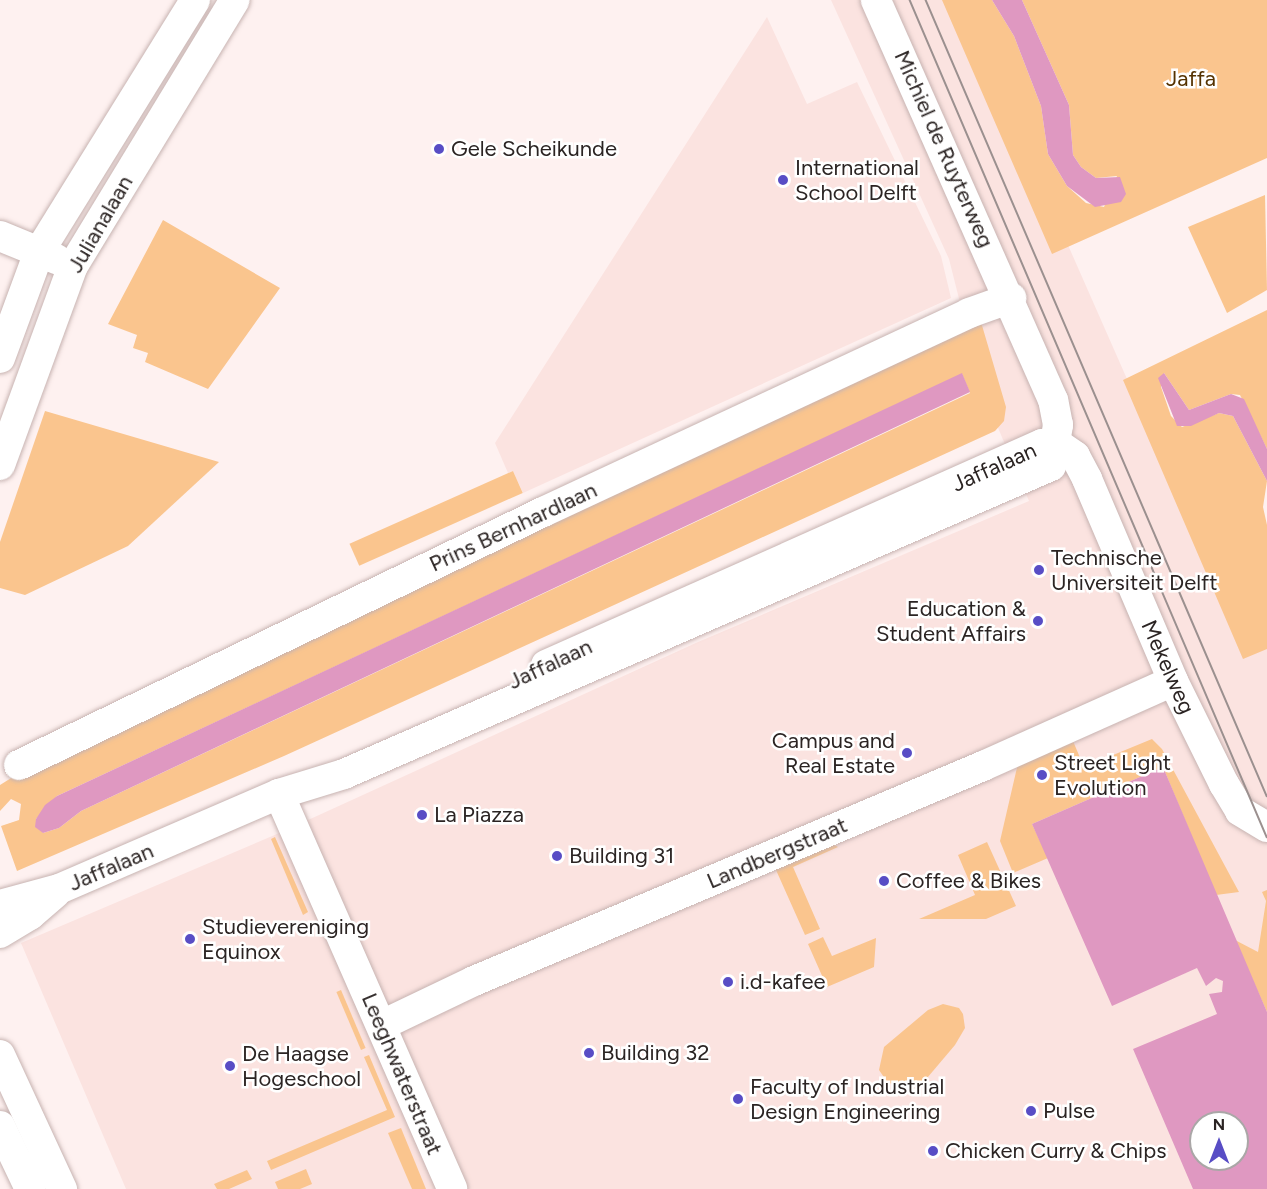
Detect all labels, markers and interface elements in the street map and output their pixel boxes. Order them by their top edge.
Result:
street label: Michiel de Ruyterweg [889,46,999,252]
park label: Jaffa [1166,66,1216,92]
place label: Gele Scheikunde [451,136,617,162]
marker: Gele Scheikunde [432,142,446,156]
place label: International School Delft [795,154,919,206]
street label: Julianalaan [62,171,138,277]
marker: International School Delft [776,173,790,187]
street label: Jaffalaan [948,437,1040,497]
street label: Prins Bernhardlaan [425,477,601,577]
place label: Technische Universiteit Delft [1051,544,1217,596]
marker: Technische Universiteit Delft [1032,563,1046,577]
place label: Education & Student Affairs [876,595,1026,646]
marker: Education & Student Affairs [1031,614,1045,628]
street label: Mekelweg [1136,616,1200,718]
street label: Jaffalaan [504,633,596,695]
place label: Campus and Real Estate [772,727,895,778]
marker: Campus and Real Estate [900,746,914,760]
place label: Street Light Evolution [1054,749,1171,800]
marker: Street Light Evolution [1035,768,1049,782]
place label: La Piazza [434,802,524,828]
marker: La Piazza [415,808,429,822]
street label: Landbergstraat [703,812,851,894]
street label: Jaffalaan [65,837,157,897]
place label: Building 31 [569,843,674,869]
marker: Building 31 [550,849,564,863]
place label: Coffee & Bikes [896,868,1041,894]
marker: Coffee & Bikes [877,874,891,888]
place label: Studievereniging Equinox [202,913,369,964]
marker: Studievereniging Equinox [183,932,197,946]
place label: i.d-kafee [740,969,825,995]
marker: i.d-kafee [721,975,735,989]
street label: Leeghwaterstraat [356,989,448,1159]
place label: De Haagse Hogeschool [242,1040,361,1092]
place label: Building 32 [601,1040,710,1066]
marker: Building 32 [582,1046,596,1060]
marker: De Haagse Hogeschool [223,1059,237,1073]
place label: Faculty of Industrial Design Engineering [750,1073,944,1124]
marker: Faculty of Industrial Design Engineering [731,1092,745,1106]
place label: Pulse [1043,1098,1095,1124]
marker: Pulse [1024,1104,1038,1118]
north arrow [1189,1111,1249,1171]
text: N [1213,1115,1225,1134]
place label: Chicken Curry & Chips [945,1138,1166,1164]
marker: Chicken Curry & Chips [926,1144,940,1158]

